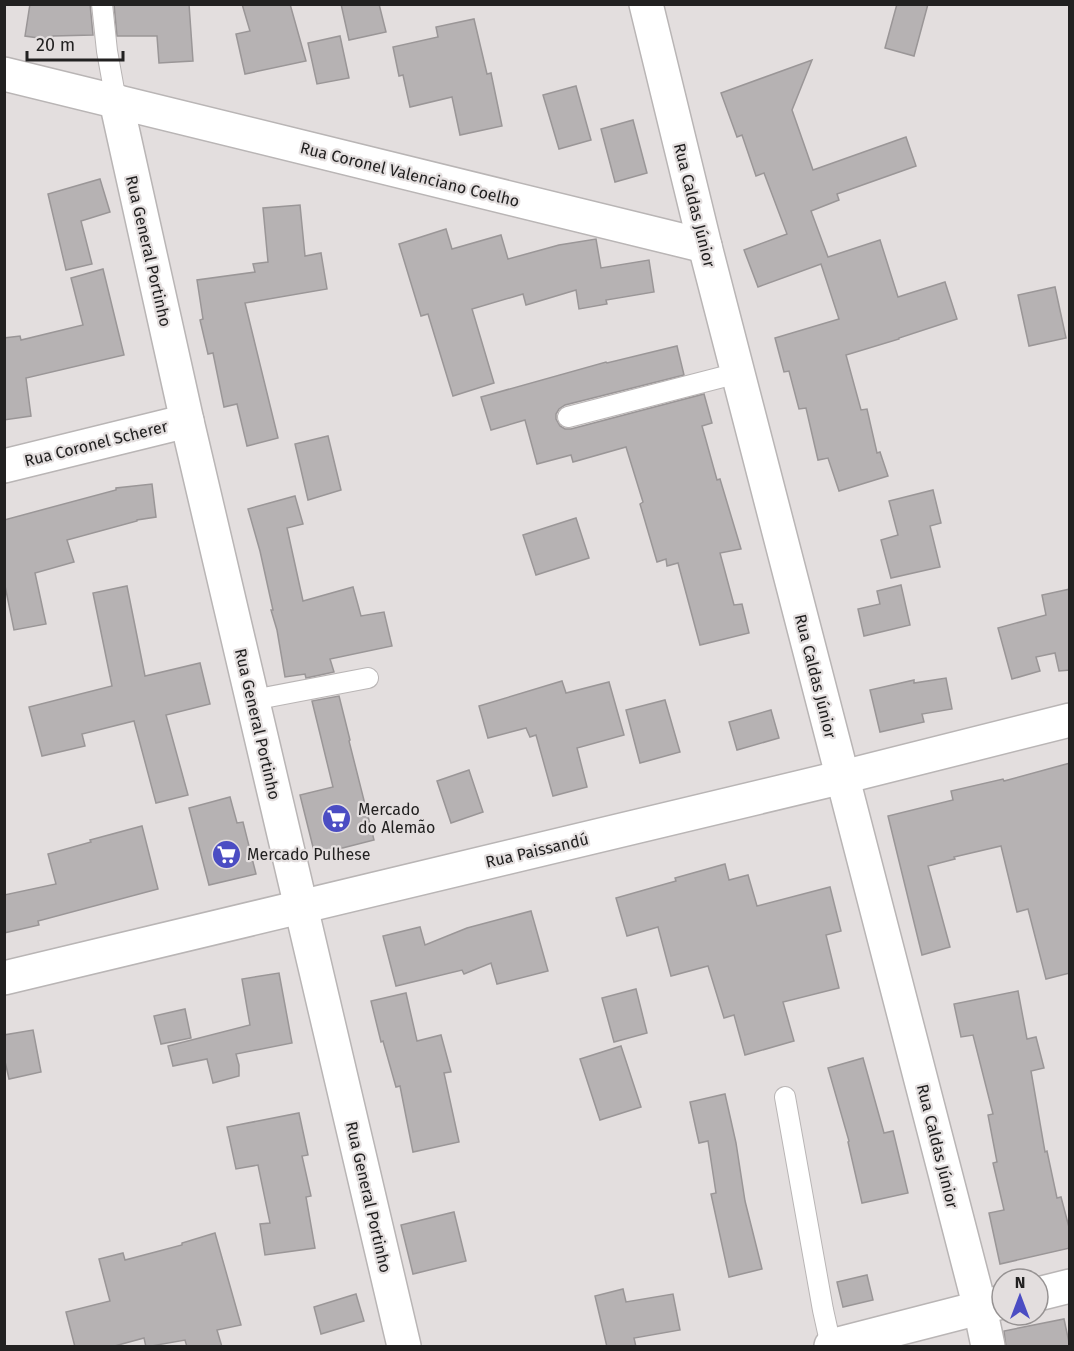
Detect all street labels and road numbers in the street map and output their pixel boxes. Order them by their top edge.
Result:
street label: Rua Coronel Valenciano Coelho [298,138,522,211]
street label: Rua Caldas Júnior [670,141,719,270]
street label: Rua General Portinho [122,174,175,329]
street label: Rua Coronel Scherer [22,416,171,470]
street label: Rua Caldas Júnior [791,612,840,741]
street label: Rua General Portinho [231,647,284,802]
street label: Rua Paissandú [484,829,590,872]
street label: Rua Caldas Júnior [913,1082,962,1211]
street label: Rua General Portinho [342,1120,395,1275]

